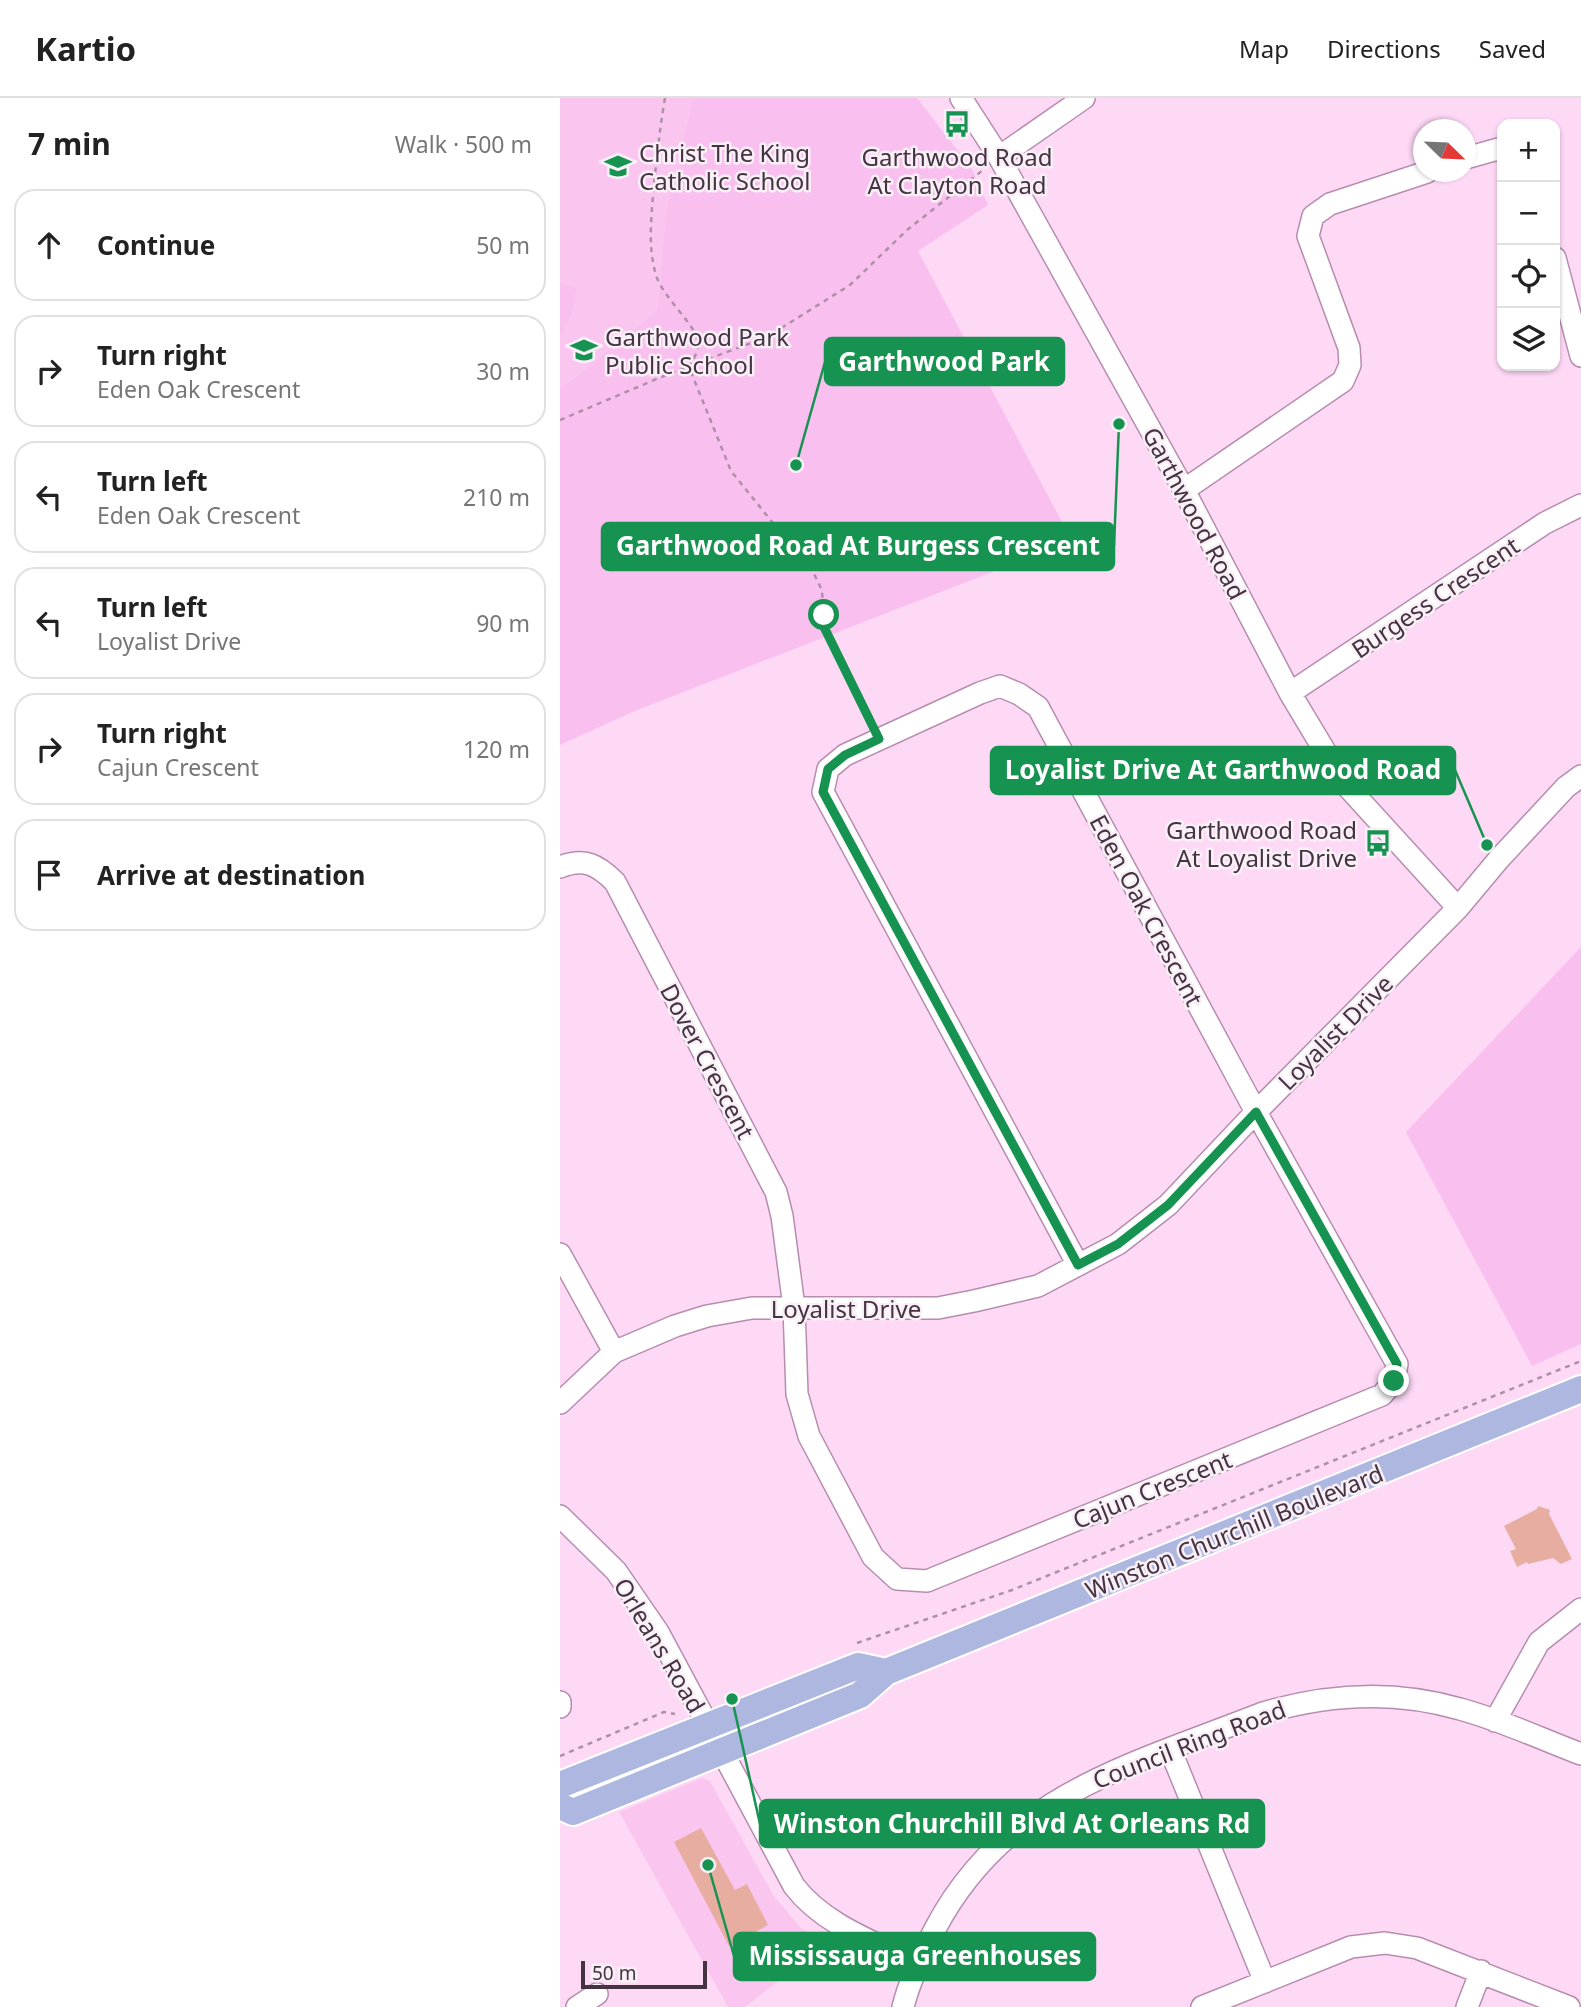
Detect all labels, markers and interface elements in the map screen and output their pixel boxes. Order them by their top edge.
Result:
text: Kartio [35,26,136,71]
text: Map [1239,32,1289,65]
text: Directions [1327,32,1441,65]
text: Saved [1479,32,1546,65]
bus stop icon: Garthwood Road At Clayton Road [942,109,972,139]
north arrow [1413,119,1476,182]
map controls [1497,119,1560,371]
button: + [1497,119,1560,182]
text: 7 min [28,123,111,164]
text: Walk · 500 m [395,128,532,160]
place label: Christ The King Catholic School [639,136,811,197]
place label: Garthwood Road At Clayton Road [862,140,1052,201]
school or university icon: Christ The King Catholic School [603,151,633,181]
button: − [1497,182,1560,245]
icon: ahead [30,226,68,264]
text: Continue [97,227,215,263]
text: 50 m [476,229,530,261]
button: locate [1497,245,1560,308]
button: layers [1497,308,1560,371]
place label: Garthwood Park Public School [605,320,789,381]
school or university icon: Garthwood Park Public School [569,335,599,365]
text: Turn right [97,337,227,373]
callout: Garthwood Park [825,338,1064,385]
text: Garthwood Park [838,343,1051,379]
icon: right [30,352,68,390]
text: 30 m [476,355,530,387]
text: Eden Oak Crescent [97,373,300,405]
street label: Garthwood Road [1136,421,1254,605]
text: Turn left [97,463,208,499]
icon: left [30,478,68,516]
text: 210 m [463,481,530,513]
text: Eden Oak Crescent [97,499,300,531]
callout: Garthwood Road At Burgess Crescent [602,523,1114,570]
text: Garthwood Road At Burgess Crescent [616,527,1100,563]
street label: Burgess Crescent [1345,528,1526,665]
text: Turn left [97,589,208,625]
route start [808,599,839,630]
icon: left [30,604,68,642]
text: 90 m [476,607,530,639]
text: Loyalist Drive [97,625,241,657]
text: Turn right [97,715,227,751]
icon: right [30,730,68,768]
text: 120 m [463,733,530,765]
callout: Loyalist Drive At Garthwood Road [991,747,1455,794]
text: Cajun Crescent [97,751,259,783]
text: Loyalist Drive At Garthwood Road [1005,751,1441,787]
street label: Eden Oak Crescent [1083,809,1212,1012]
place label: Garthwood Road At Loyalist Drive [1166,813,1357,874]
bus stop icon: Garthwood Road At Loyalist Drive [1363,828,1393,858]
icon: arrive [30,856,68,894]
text: Arrive at destination [97,857,366,893]
street label: Loyalist Drive [1270,967,1400,1097]
street label: Dover Crescent [653,977,763,1145]
street label: Loyalist Drive [771,1292,921,1325]
route end [1378,1365,1409,1396]
street label: Cajun Crescent [1068,1442,1237,1536]
street label: Winston Churchill Boulevard [1080,1456,1388,1606]
street label: Orleans Road [607,1571,713,1719]
street label: Council Ring Road [1088,1692,1290,1796]
callout: Winston Churchill Blvd At Orleans Rd [760,1800,1264,1847]
text: Winston Churchill Blvd At Orleans Rd [774,1805,1250,1841]
callout: Mississauga Greenhouses [734,1933,1095,1980]
text: Mississauga Greenhouses [748,1937,1082,1973]
scale bar [581,1958,707,1990]
text: 50 m [592,1960,636,1986]

